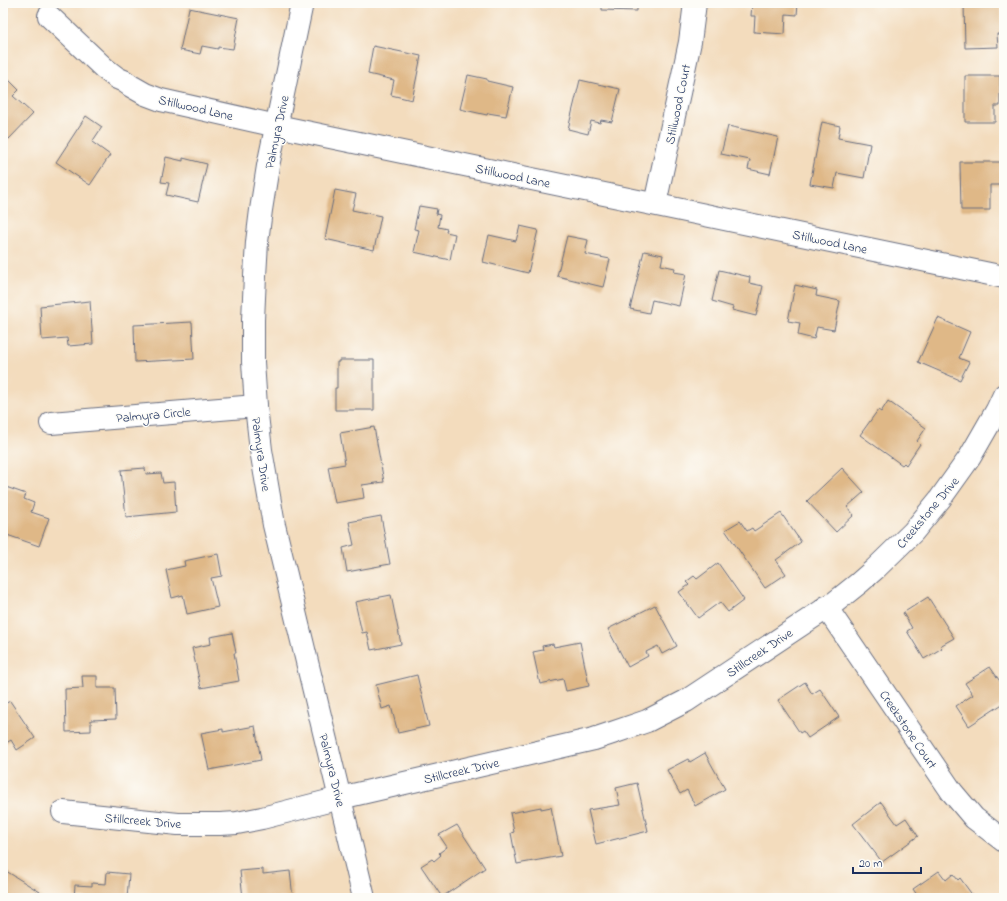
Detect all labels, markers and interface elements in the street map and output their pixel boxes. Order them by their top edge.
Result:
street label: Stillwood Court [661,62,696,146]
street label: Stillwood Lane [157,91,235,126]
street label: Palmyra Drive [260,94,296,171]
street label: Stillwood Lane [474,159,552,194]
street label: Stillwood Lane [791,225,869,260]
street label: Palmyra Circle [115,403,192,429]
street label: Palmyra Drive [245,416,275,493]
street label: Creekstone Drive [892,473,964,553]
street label: Stillcreek Drive [723,624,797,683]
street label: Creekstone Court [874,687,942,774]
street label: Palmyra Drive [312,732,350,809]
street label: Stillcreek Drive [422,754,501,789]
street label: Stillcreek Drive [104,809,182,834]
scale bar [853,849,921,875]
text: 20 m [859,855,882,873]

